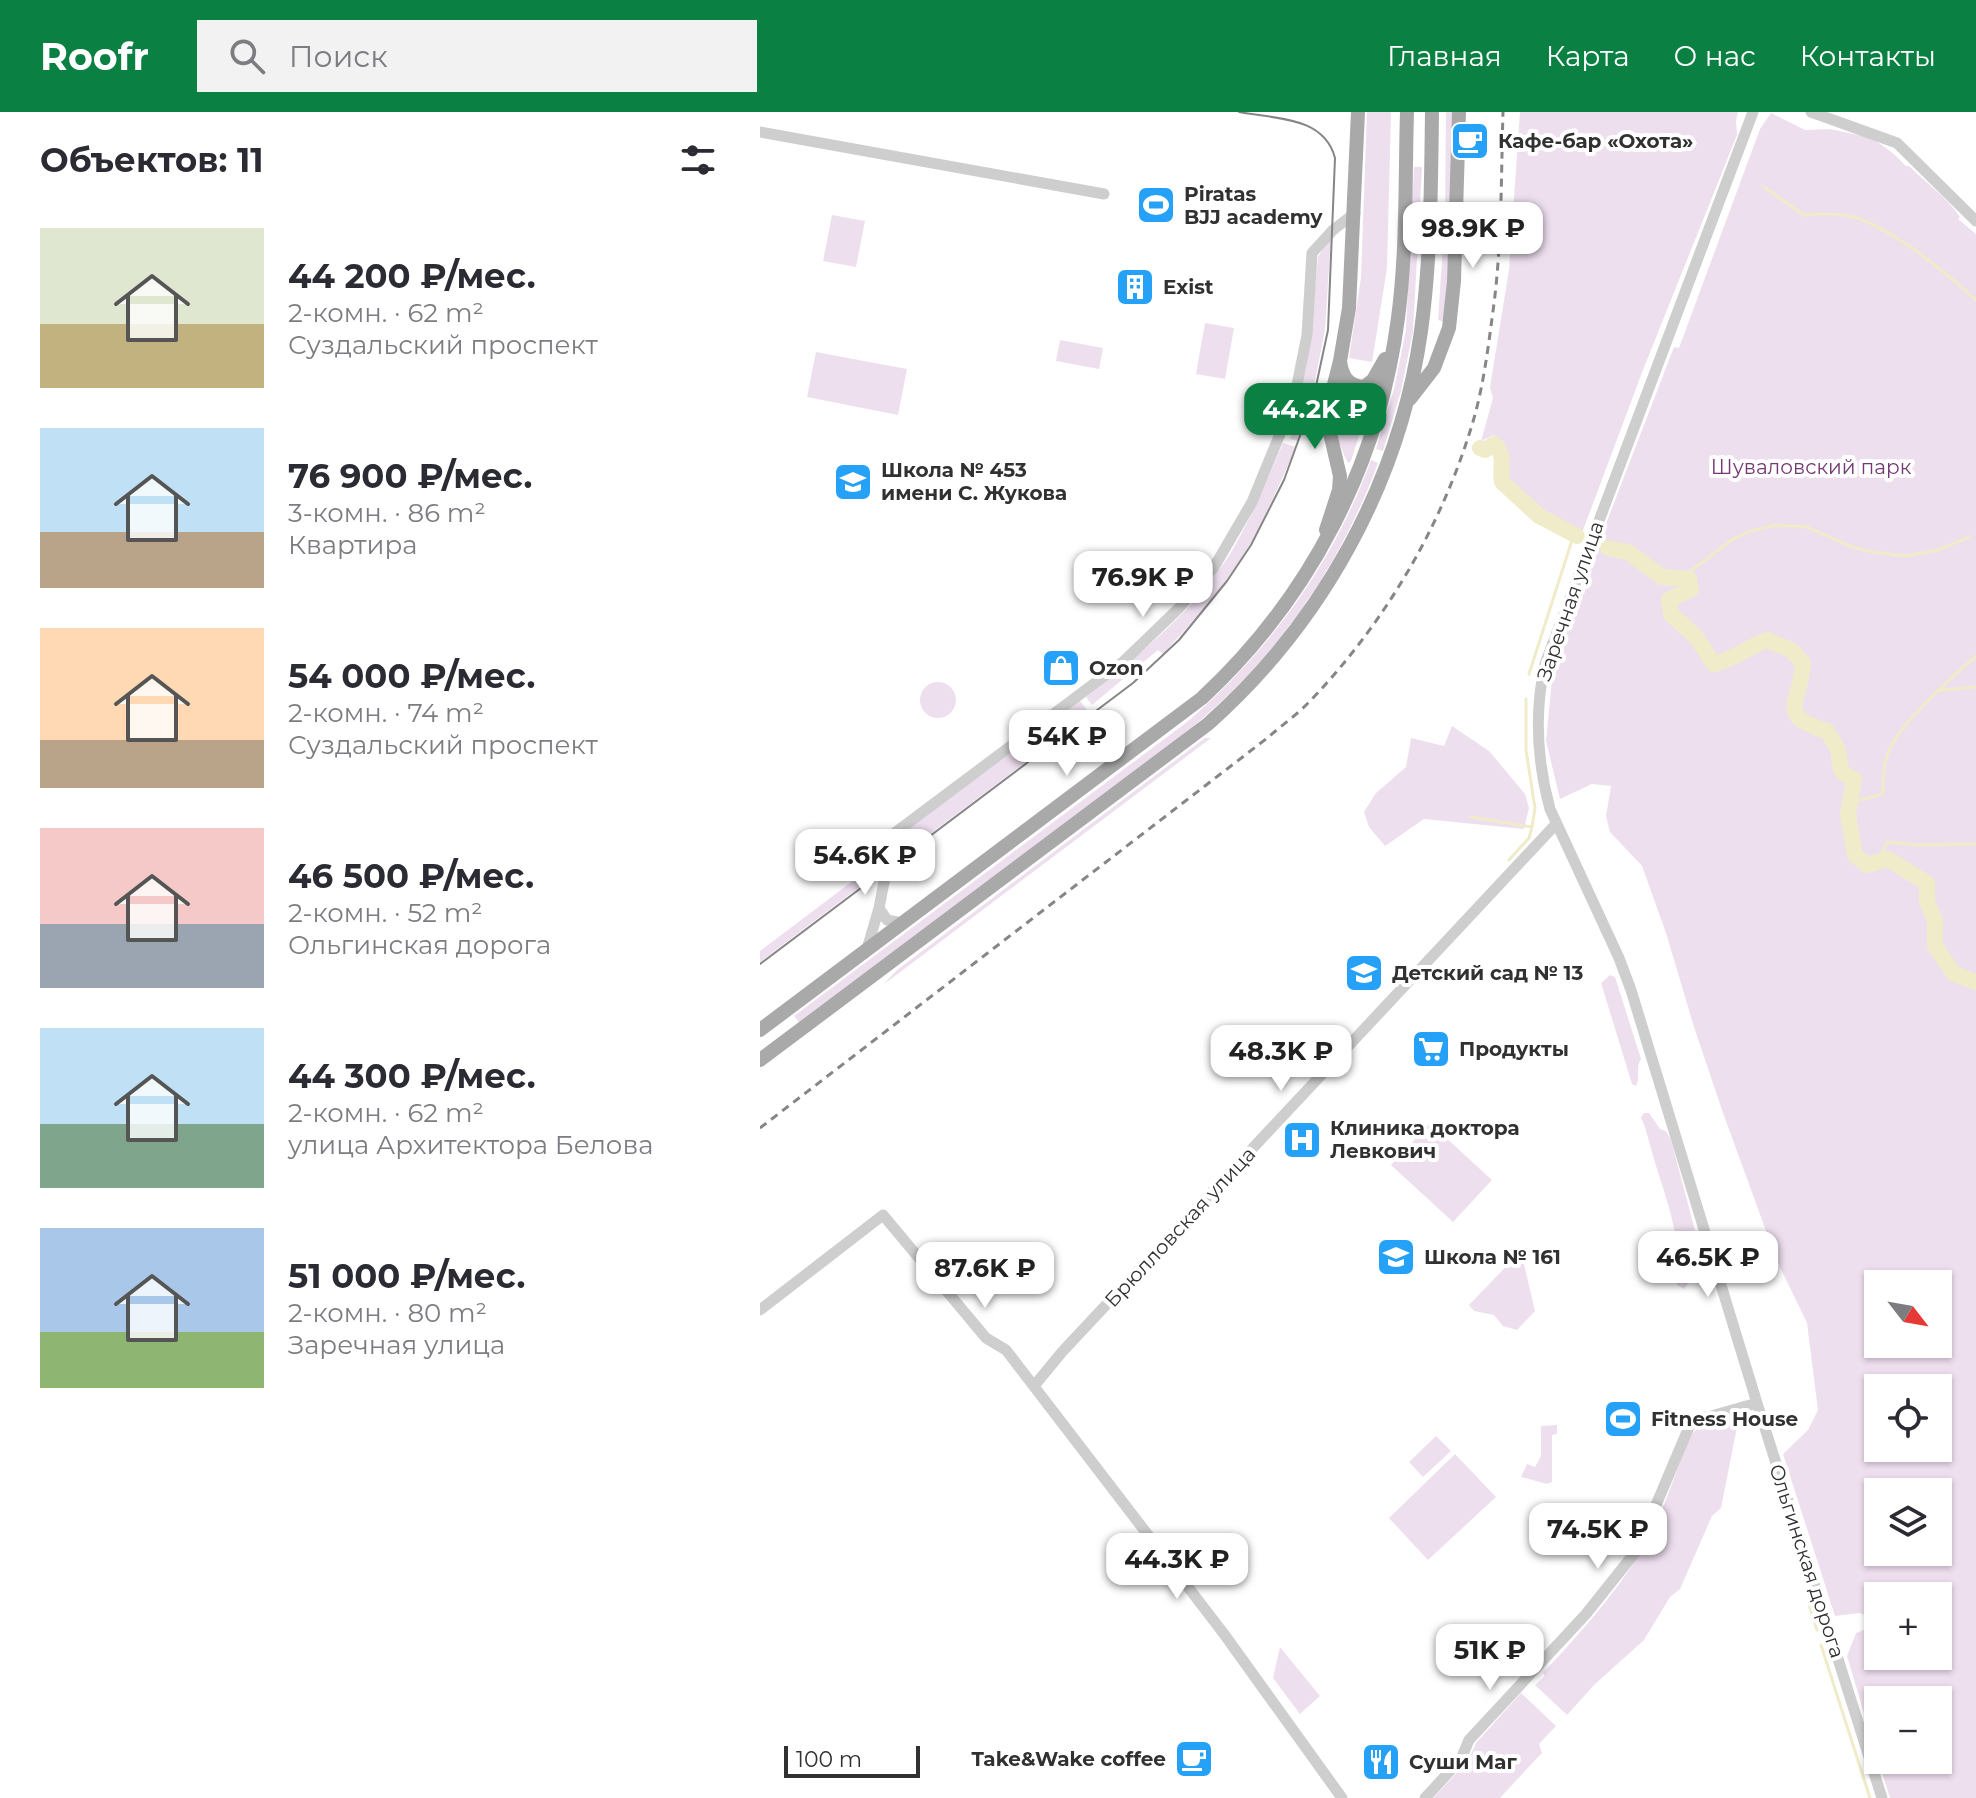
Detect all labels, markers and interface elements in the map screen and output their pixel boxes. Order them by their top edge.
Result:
search box [197,20,757,92]
text: Roofr [40,33,149,80]
icon: search [225,34,269,78]
text: Поиск [289,38,388,75]
text: Главная [1387,39,1502,73]
text: Карта [1546,39,1630,73]
text: О нас [1674,39,1756,73]
text: Контакты [1800,39,1936,73]
cafe icon: Кафе-бар «Охота» [1449,120,1491,162]
place label: Кафе-бар «Охота» [1498,129,1693,153]
icon: filters [676,138,720,182]
text: Объектов: 11 [40,139,264,181]
place label: Piratas BJJ academy [1184,182,1324,229]
sports icon: Piratas BJJ academy [1135,184,1177,226]
pin: 98.9K ₽ [1399,202,1547,270]
text: 98.9K ₽ [1421,212,1525,244]
text: 44 200 ₽/мес. [288,255,536,297]
icon: home [104,260,200,356]
building icon: Exist [1114,266,1156,308]
place label: Exist [1163,275,1214,299]
text: 2-комн. · 62 m² [288,297,484,329]
text: Суздальский проспект [288,329,598,361]
pin: 44.2K ₽ [1241,383,1389,451]
text: 44.2K ₽ [1262,393,1368,425]
text: 76 900 ₽/мес. [288,455,533,497]
park label: Шуваловский парк [1711,455,1912,479]
place label: Школа № 453 имени С. Жукова [881,458,1067,505]
icon: home [104,460,200,556]
school or university icon: Школа № 453 имени С. Жукова [832,461,874,503]
text: 3-комн. · 86 m² [288,497,486,529]
street label: Заречная улица [1531,518,1609,684]
text: Квартира [288,529,417,561]
pin: 76.9K ₽ [1069,551,1217,619]
text: 76.9K ₽ [1092,561,1194,593]
shop icon: Ozon [1040,647,1082,689]
text: 54 000 ₽/мес. [288,655,536,697]
place label: Ozon [1089,656,1144,680]
icon: home [104,660,200,756]
text: 2-комн. · 74 m² [288,697,484,729]
pin: 54K ₽ [1011,710,1123,778]
text: 54K ₽ [1027,720,1107,752]
text: Суздальский проспект [288,729,598,761]
pin: 54.6K ₽ [791,829,939,897]
text: 54.6K ₽ [813,839,917,871]
text: 46 500 ₽/мес. [288,855,534,897]
icon: home [104,860,200,956]
text: 2-комн. · 52 m² [288,897,482,929]
text: Ольгинская дорога [288,929,551,961]
school or university icon: Детский сад № 13 [1343,952,1385,994]
place label: Детский сад № 13 [1392,961,1583,985]
pin: 48.3K ₽ [1207,1025,1355,1093]
supermarket icon: Продукты [1410,1028,1452,1070]
text: 48.3K ₽ [1229,1035,1333,1067]
place label: Продукты [1459,1037,1569,1061]
text: 44 300 ₽/мес. [288,1055,536,1097]
icon: home [104,1060,200,1156]
text: 2-комн. · 62 m² [288,1097,484,1129]
place label: Клиника доктора Левкович [1330,1116,1520,1163]
hospital icon: Клиника доктора Левкович [1281,1119,1323,1161]
text: улица Архитектора Белова [288,1129,653,1161]
street label: Брюлловская улица [1100,1142,1260,1312]
pin: 46.5K ₽ [1634,1231,1782,1299]
school or university icon: Школа № 161 [1375,1236,1417,1278]
text: 46.5K ₽ [1656,1241,1760,1273]
pin: 87.6K ₽ [911,1242,1059,1310]
place label: Школа № 161 [1424,1245,1561,1269]
text: 87.6K ₽ [934,1252,1036,1284]
text: 51 000 ₽/мес. [288,1255,525,1297]
icon: home [104,1260,200,1356]
north arrow [1864,1270,1952,1358]
map controls [1864,1270,1952,1774]
text: 2-комн. · 80 m² [288,1297,487,1329]
text: Заречная улица [288,1329,505,1361]
button: locate [1864,1374,1952,1462]
sports icon: Fitness House [1602,1398,1644,1440]
place label: Fitness House [1651,1407,1798,1431]
street label: Ольгинская дорога [1764,1461,1850,1661]
button: layers [1864,1478,1952,1566]
pin: 74.5K ₽ [1524,1503,1672,1571]
text: 74.5K ₽ [1547,1513,1649,1545]
pin: 44.3K ₽ [1103,1533,1251,1601]
text: 44.3K ₽ [1124,1543,1230,1575]
button: + [1864,1582,1952,1670]
pin: 51K ₽ [1434,1624,1546,1692]
text: 51K ₽ [1454,1634,1526,1666]
button: − [1864,1686,1952,1774]
cafe icon: Take&Wake coffee [1173,1738,1215,1780]
restaurant icon: Суши Маг [1360,1741,1402,1783]
scale bar [784,1742,920,1778]
text: 100 m [796,1746,862,1773]
place label: Take&Wake coffee [971,1747,1166,1771]
place label: Суши Маг [1409,1750,1517,1774]

